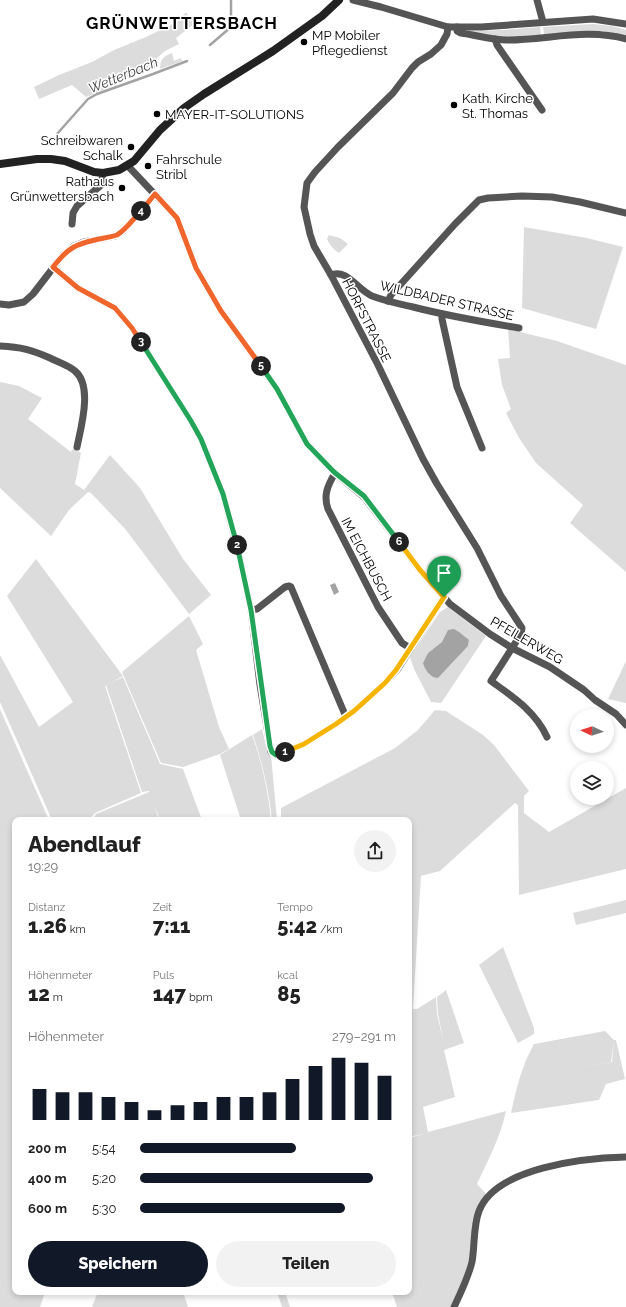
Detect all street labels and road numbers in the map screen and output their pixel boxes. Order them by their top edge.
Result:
street label: HORFSTRASSE [339,276,394,365]
street label: WILDBADER STRASSE [379,278,515,323]
street label: IM EICHBUSCH [338,515,395,604]
street label: PFEILERWEG [488,614,566,667]

